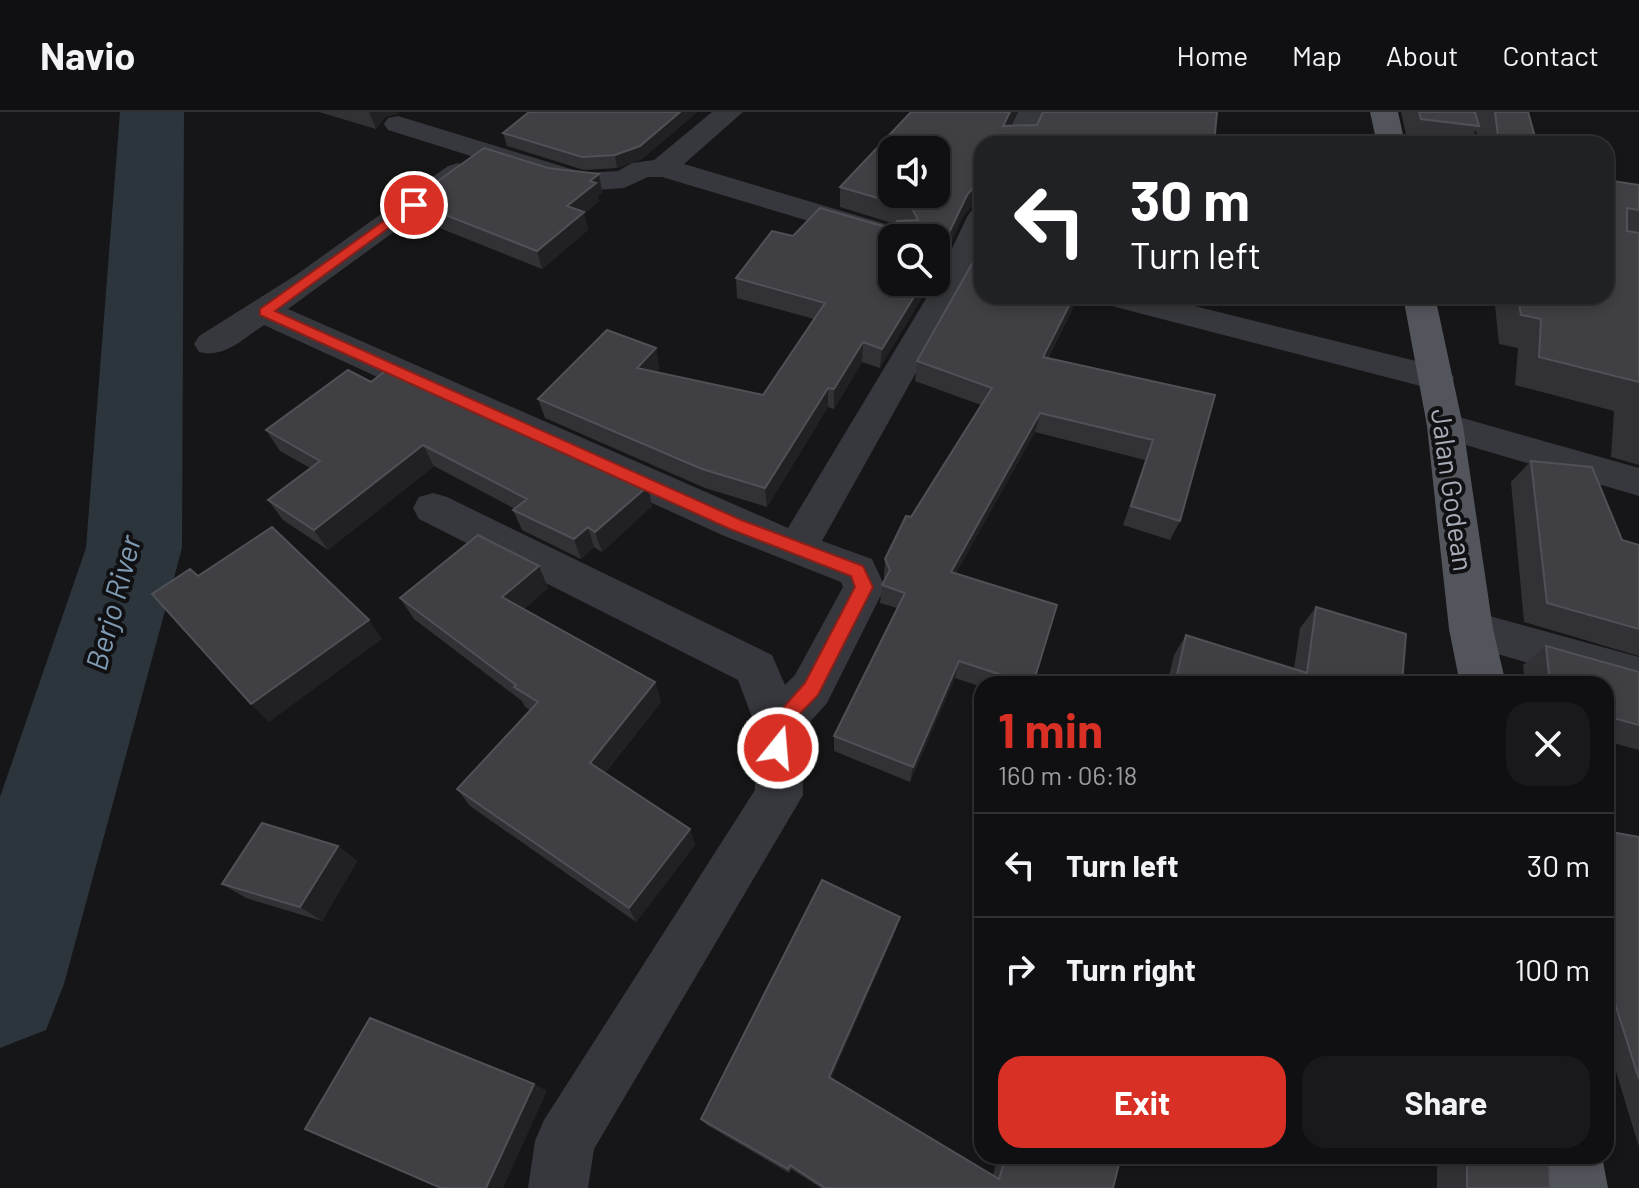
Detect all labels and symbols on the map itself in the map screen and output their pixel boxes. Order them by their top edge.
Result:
pin [380,171,448,239]
street label: Jalan Godean [1425,406,1481,573]
water label: Berjo River [77,530,148,674]
position arrow [736,706,820,790]

